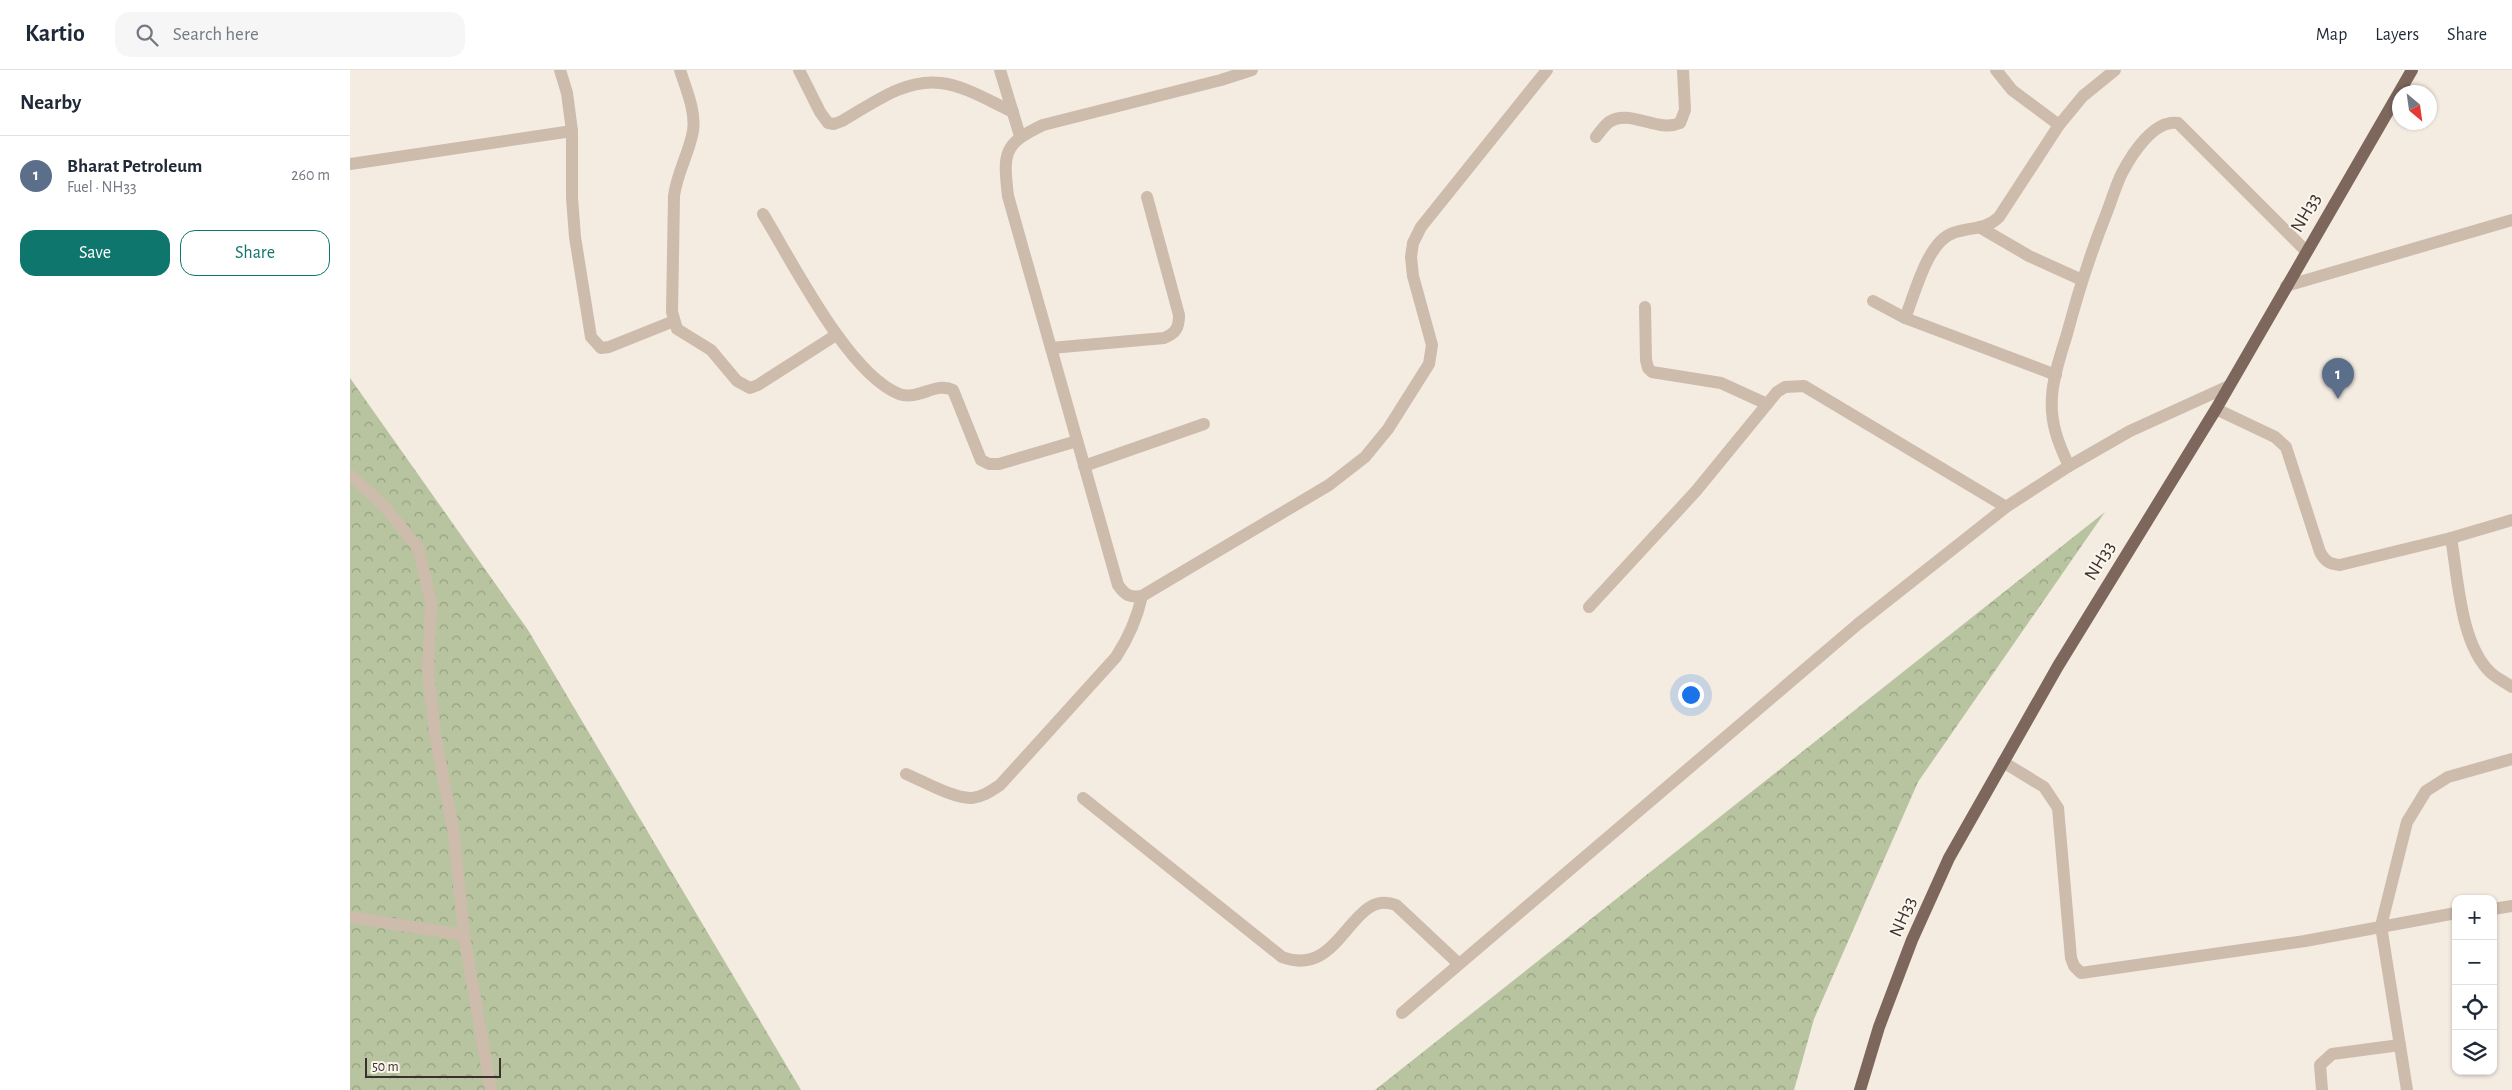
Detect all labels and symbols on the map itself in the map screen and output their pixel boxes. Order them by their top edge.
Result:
north arrow [2392,85,2437,130]
street label: NH33 [2287,190,2325,236]
pin: 1 [2322,358,2354,399]
street label: NH33 [2081,538,2119,584]
your location [1678,682,1704,708]
street label: NH33 [1886,894,1920,940]
scale bar [365,1055,501,1078]

